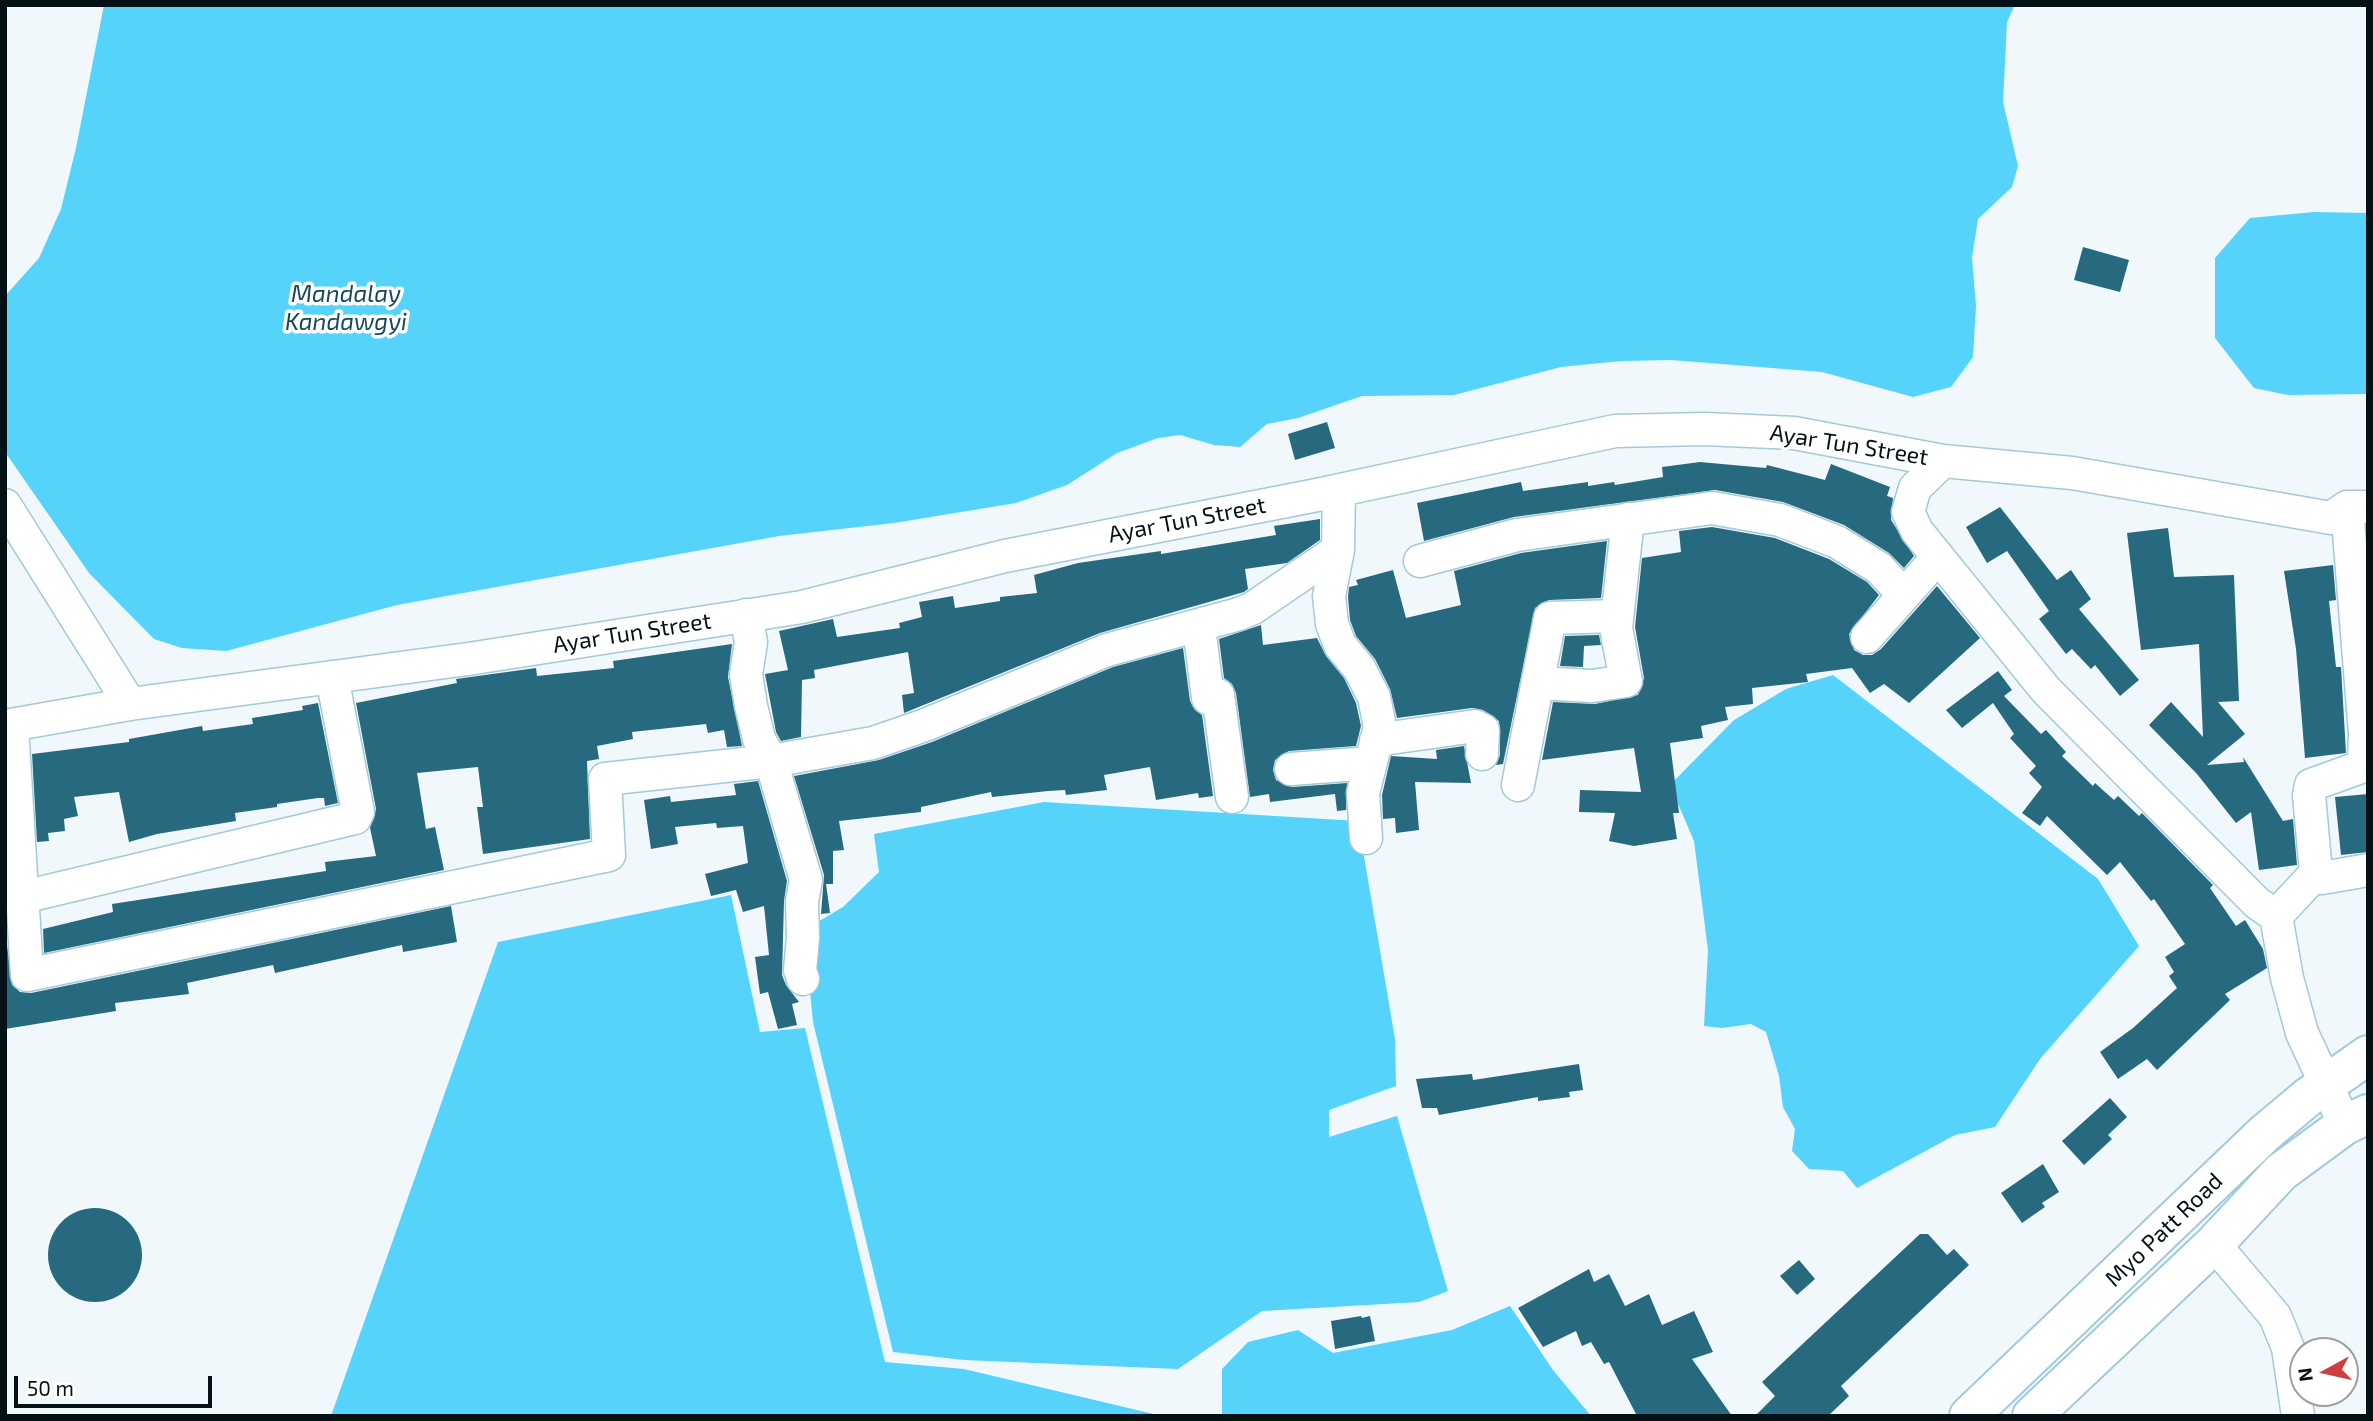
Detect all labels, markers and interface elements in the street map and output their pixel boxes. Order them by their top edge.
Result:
water label: Mandalay Kandawgyi [285,280,407,336]
street label: Ayar Tun Street [1768,419,1930,471]
street label: Ayar Tun Street [1106,491,1268,549]
street label: Ayar Tun Street [551,607,713,659]
street label: Myo Patt Road [2100,1167,2228,1293]
north arrow [2289,1337,2359,1407]
scale bar [18,1362,215,1406]
text: N [2292,1366,2317,1383]
text: 50 m [27,1375,74,1400]

